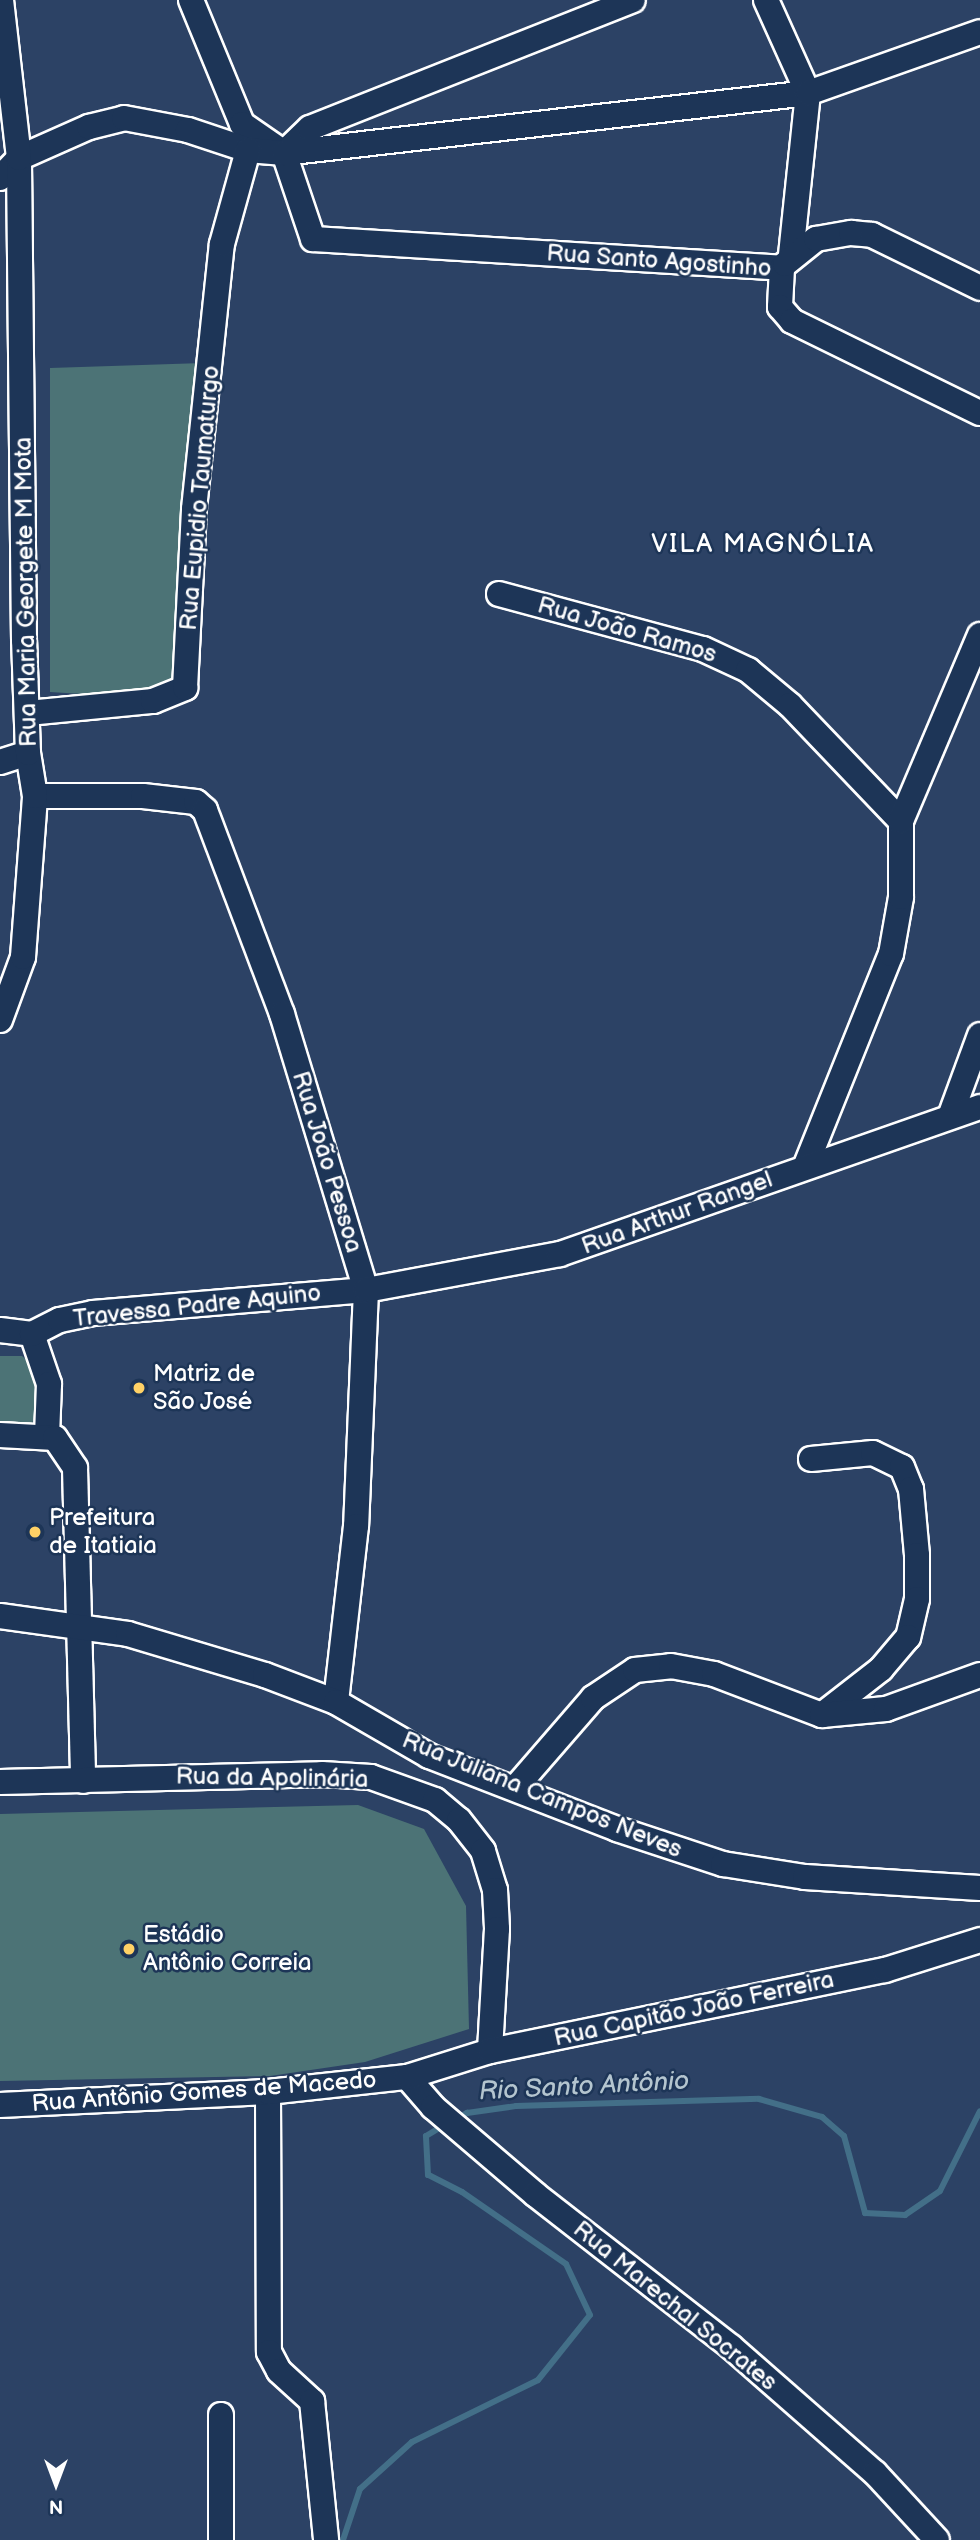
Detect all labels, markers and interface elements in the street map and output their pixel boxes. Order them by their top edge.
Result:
street label: Rua Santo Agostinho [545,239,773,283]
street label: Rua Eupidio Taumaturgo [174,364,226,632]
street label: Rua Maria Georgete M Mota [9,437,43,747]
district label: VILA MAGNÓLIA [653,529,873,561]
street label: Rua João Ramos [534,591,720,669]
street label: Rua João Pessoa [286,1067,368,1257]
street label: Rua Arthur Rangel [578,1165,776,1261]
street label: Travessa Padre Aquino [72,1279,322,1333]
place label: Matriz de São José [153,1360,255,1416]
marker: Matriz de São José [131,1380,147,1396]
place label: Prefeitura de Itatiaia [49,1504,157,1560]
marker: Prefeitura de Itatiaia [27,1524,43,1540]
street label: Rua Juliana Campos Neves [397,1725,687,1865]
street label: Rua da Apolinária [176,1762,368,1794]
place label: Estádio Antônio Correia [143,1921,312,1977]
marker: Estádio Antônio Correia [121,1941,137,1957]
street label: Rua Capitão João Ferreira [551,1965,837,2053]
street label: Rua Antônio Gomes de Macedo [31,2066,377,2118]
water label: Rio Santo Antônio [478,2066,690,2108]
street label: Rua Marechal Socrates [567,2215,783,2397]
north arrow [21,2449,91,2519]
text: N [49,2494,63,2517]

